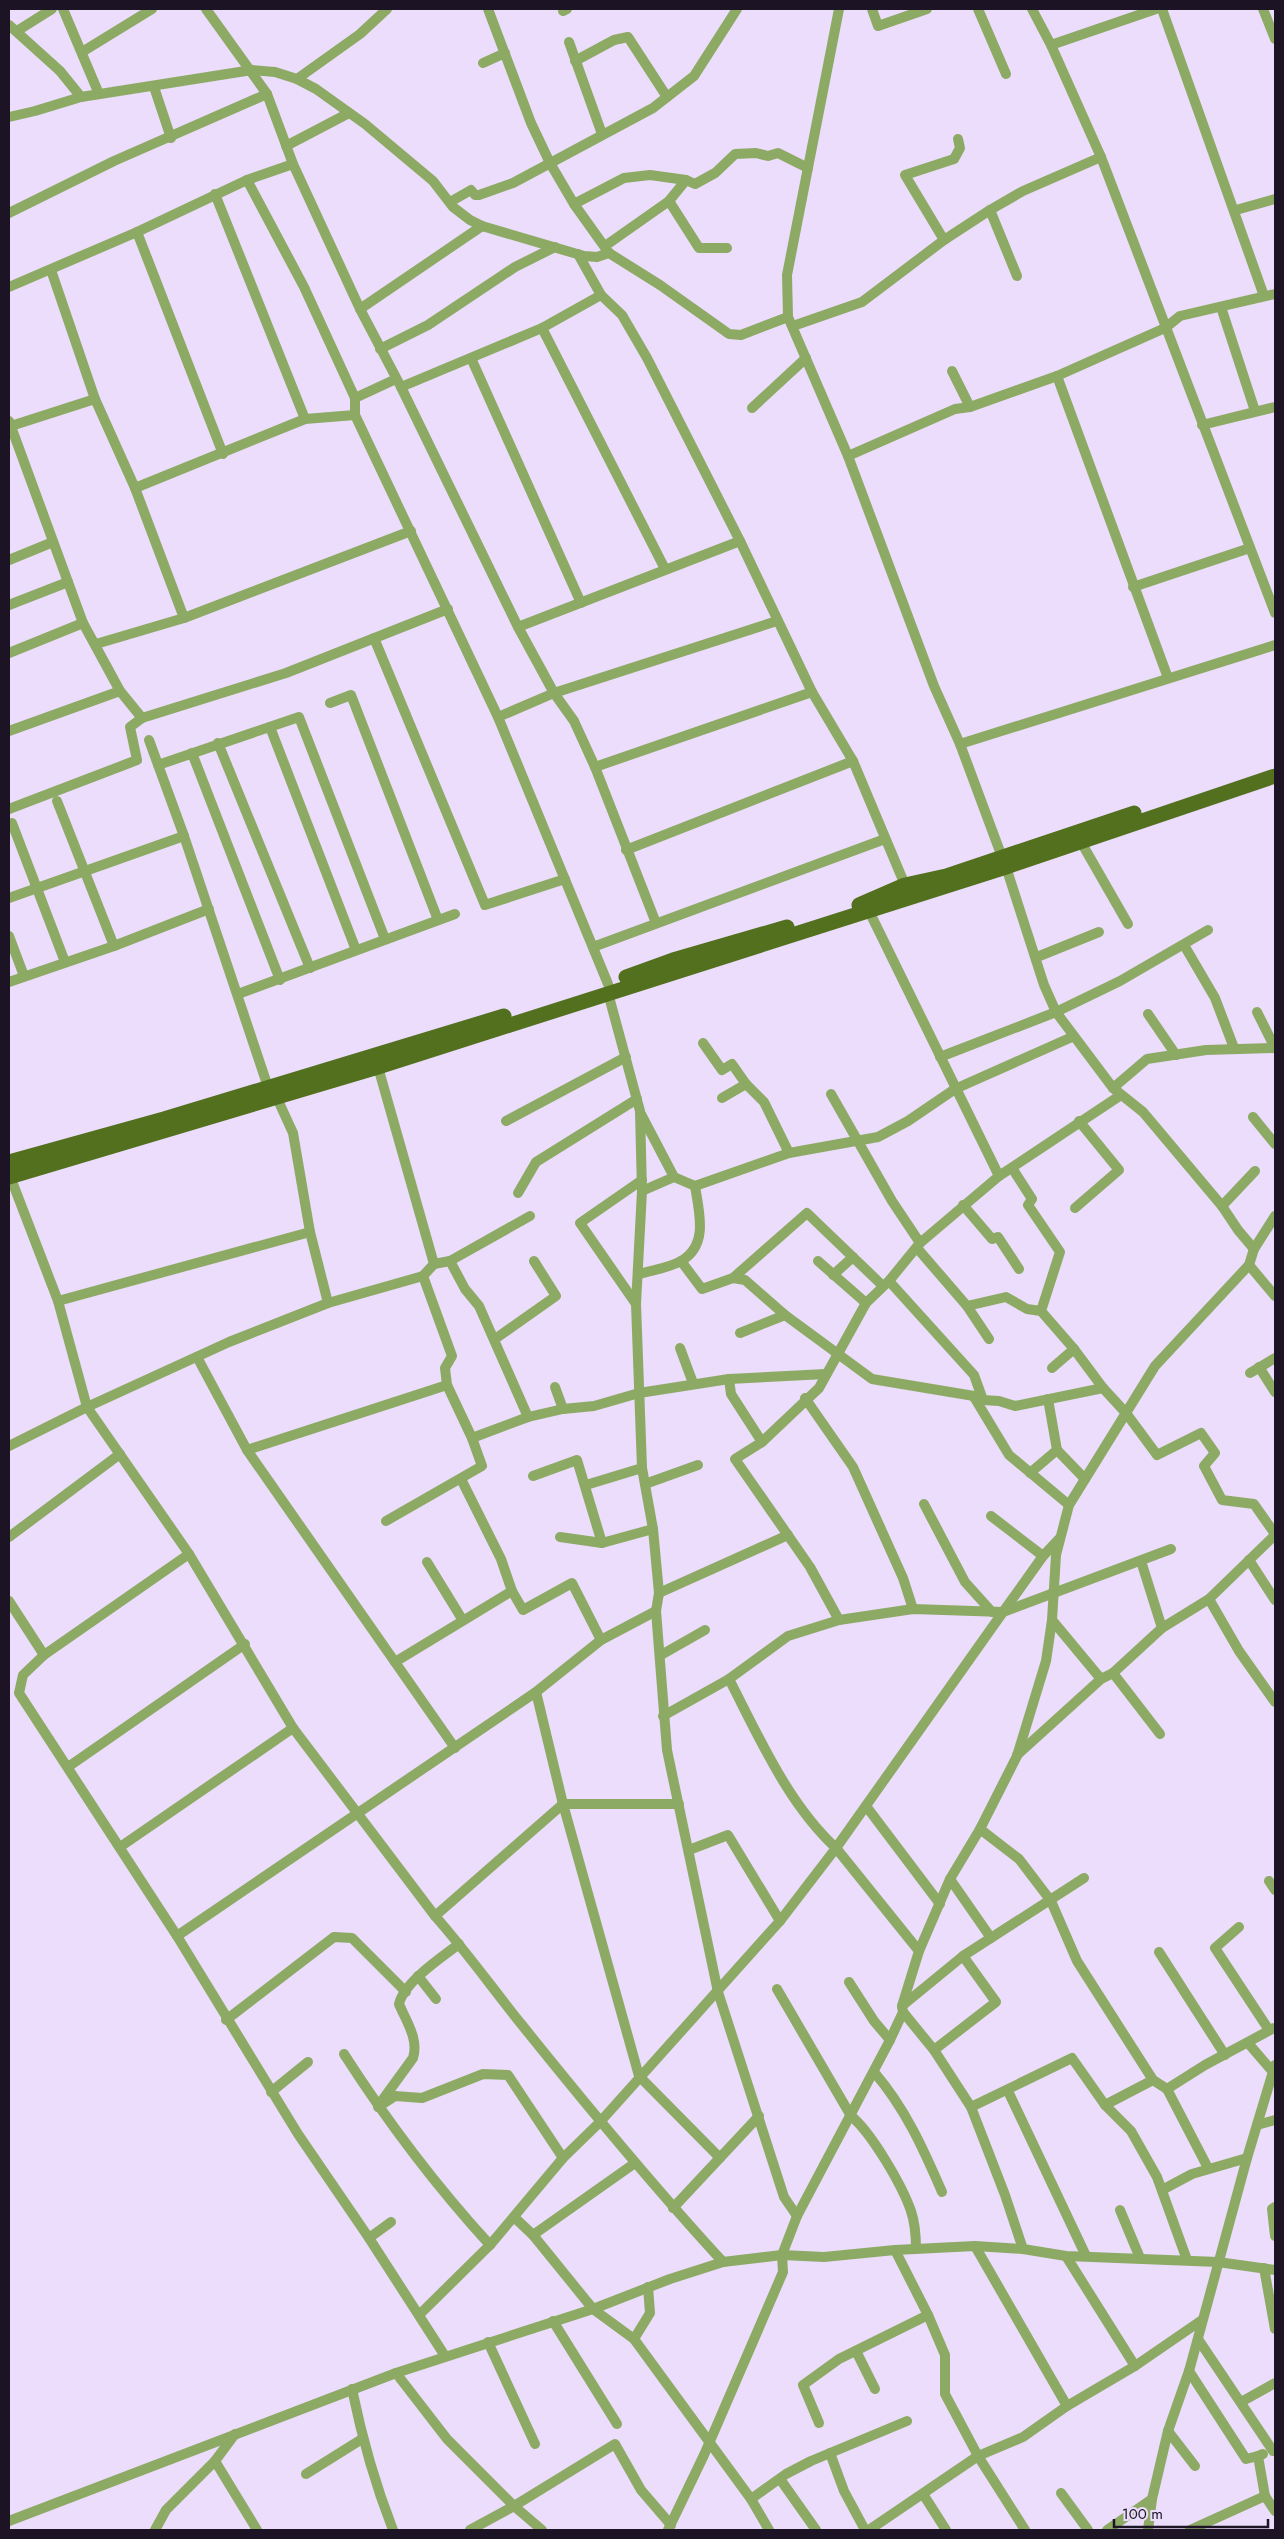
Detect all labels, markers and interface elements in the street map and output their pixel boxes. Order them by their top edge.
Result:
scale bar [1114,2496,1268,2528]
text: 100 m [1122,2503,1163,2525]

